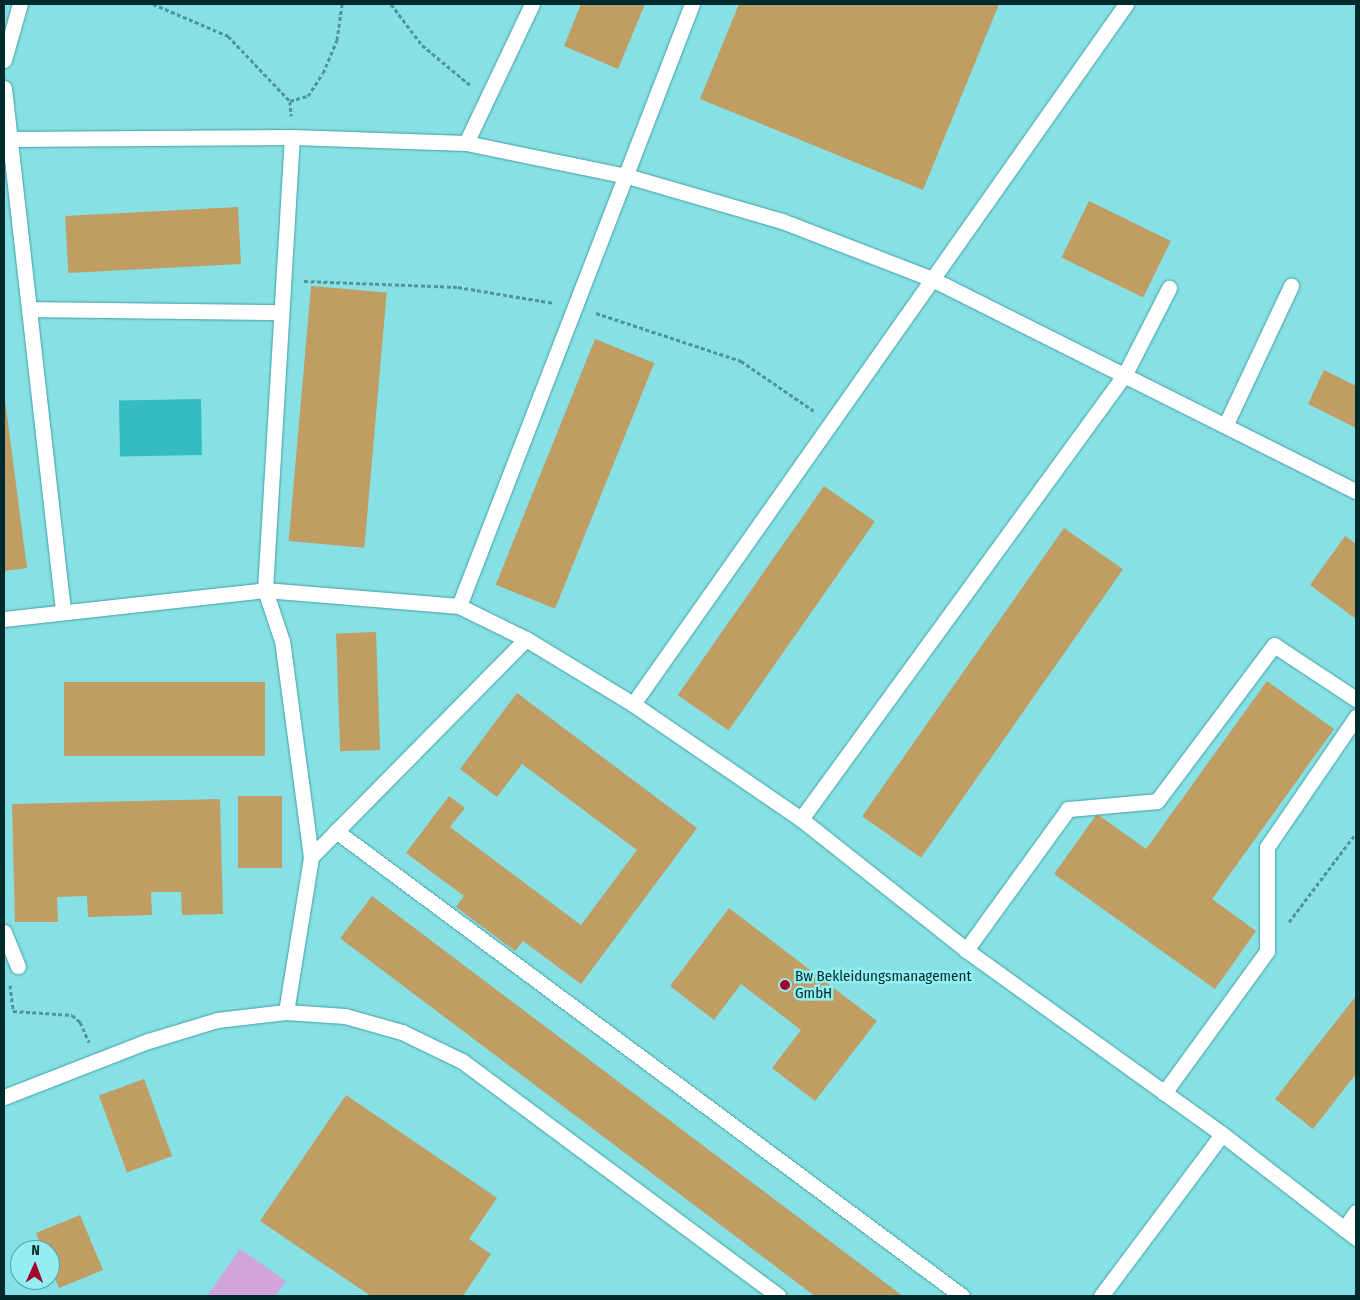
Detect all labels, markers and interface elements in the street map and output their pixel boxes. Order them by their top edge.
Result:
place label: Bw Bekleidungsmanagement GmbH [795,967,971,1002]
marker: Bw Bekleidungsmanagement GmbH [779,979,791,991]
north arrow [10,1240,60,1290]
text: N [31,1242,40,1259]

